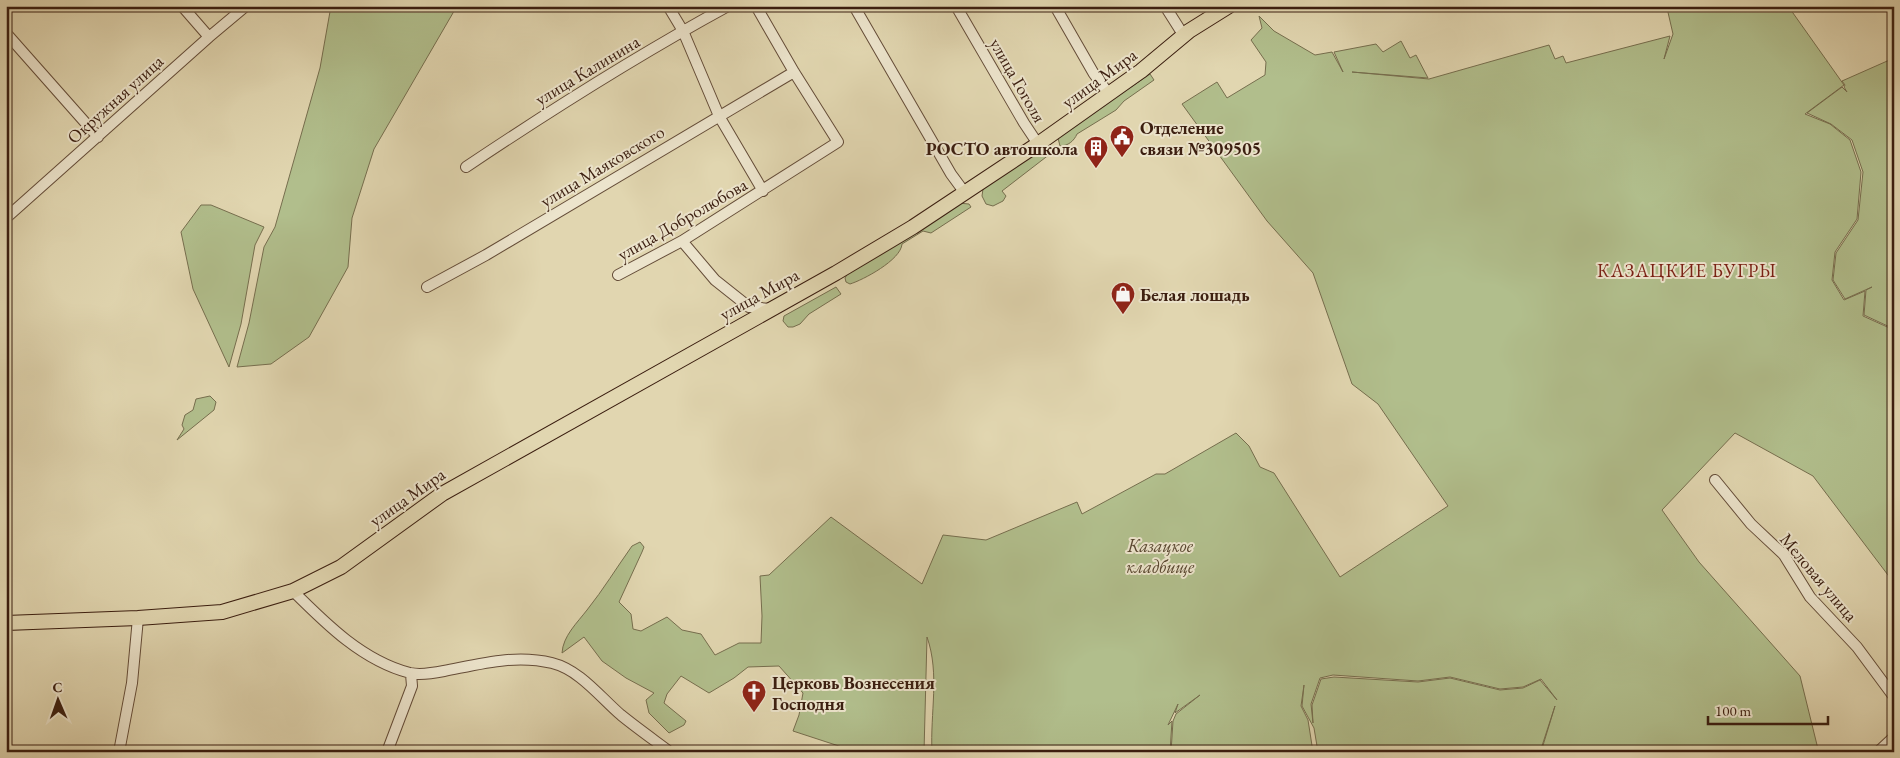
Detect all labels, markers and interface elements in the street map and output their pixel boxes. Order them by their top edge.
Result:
street label: улица Калинина [530,29,644,110]
street label: улица Гоголя [985,34,1051,126]
street label: улица Мира [1057,42,1142,113]
street label: Окружная улица [62,49,169,148]
place label: Отделение связи №309505 [1140,116,1261,160]
street label: улица Маяковского [536,120,668,212]
public building icon: Отделение связи №309505 [1109,124,1135,158]
building icon: РОСТО автошкола [1083,135,1109,169]
place label: РОСТО автошкола [926,137,1078,160]
street label: улица Добролюбова [613,172,752,266]
district label: КАЗАЦКИЕ БУГРЫ [1597,258,1777,283]
street label: улица Мира [715,262,804,325]
shop icon: Белая лошадь [1110,281,1136,315]
place label: Белая лошадь [1140,283,1250,306]
street label: улица Мира [365,462,450,532]
street label: Меловая улица [1775,528,1863,627]
park label: Казацкое кладбище [1126,534,1195,578]
place label: Церковь Вознесения Господня [772,671,935,715]
north arrow [32,676,82,726]
text: С [52,678,63,696]
church icon: Церковь Вознесения Господня [741,679,767,713]
scale bar [1708,693,1828,725]
text: 100 m [1715,701,1752,720]

